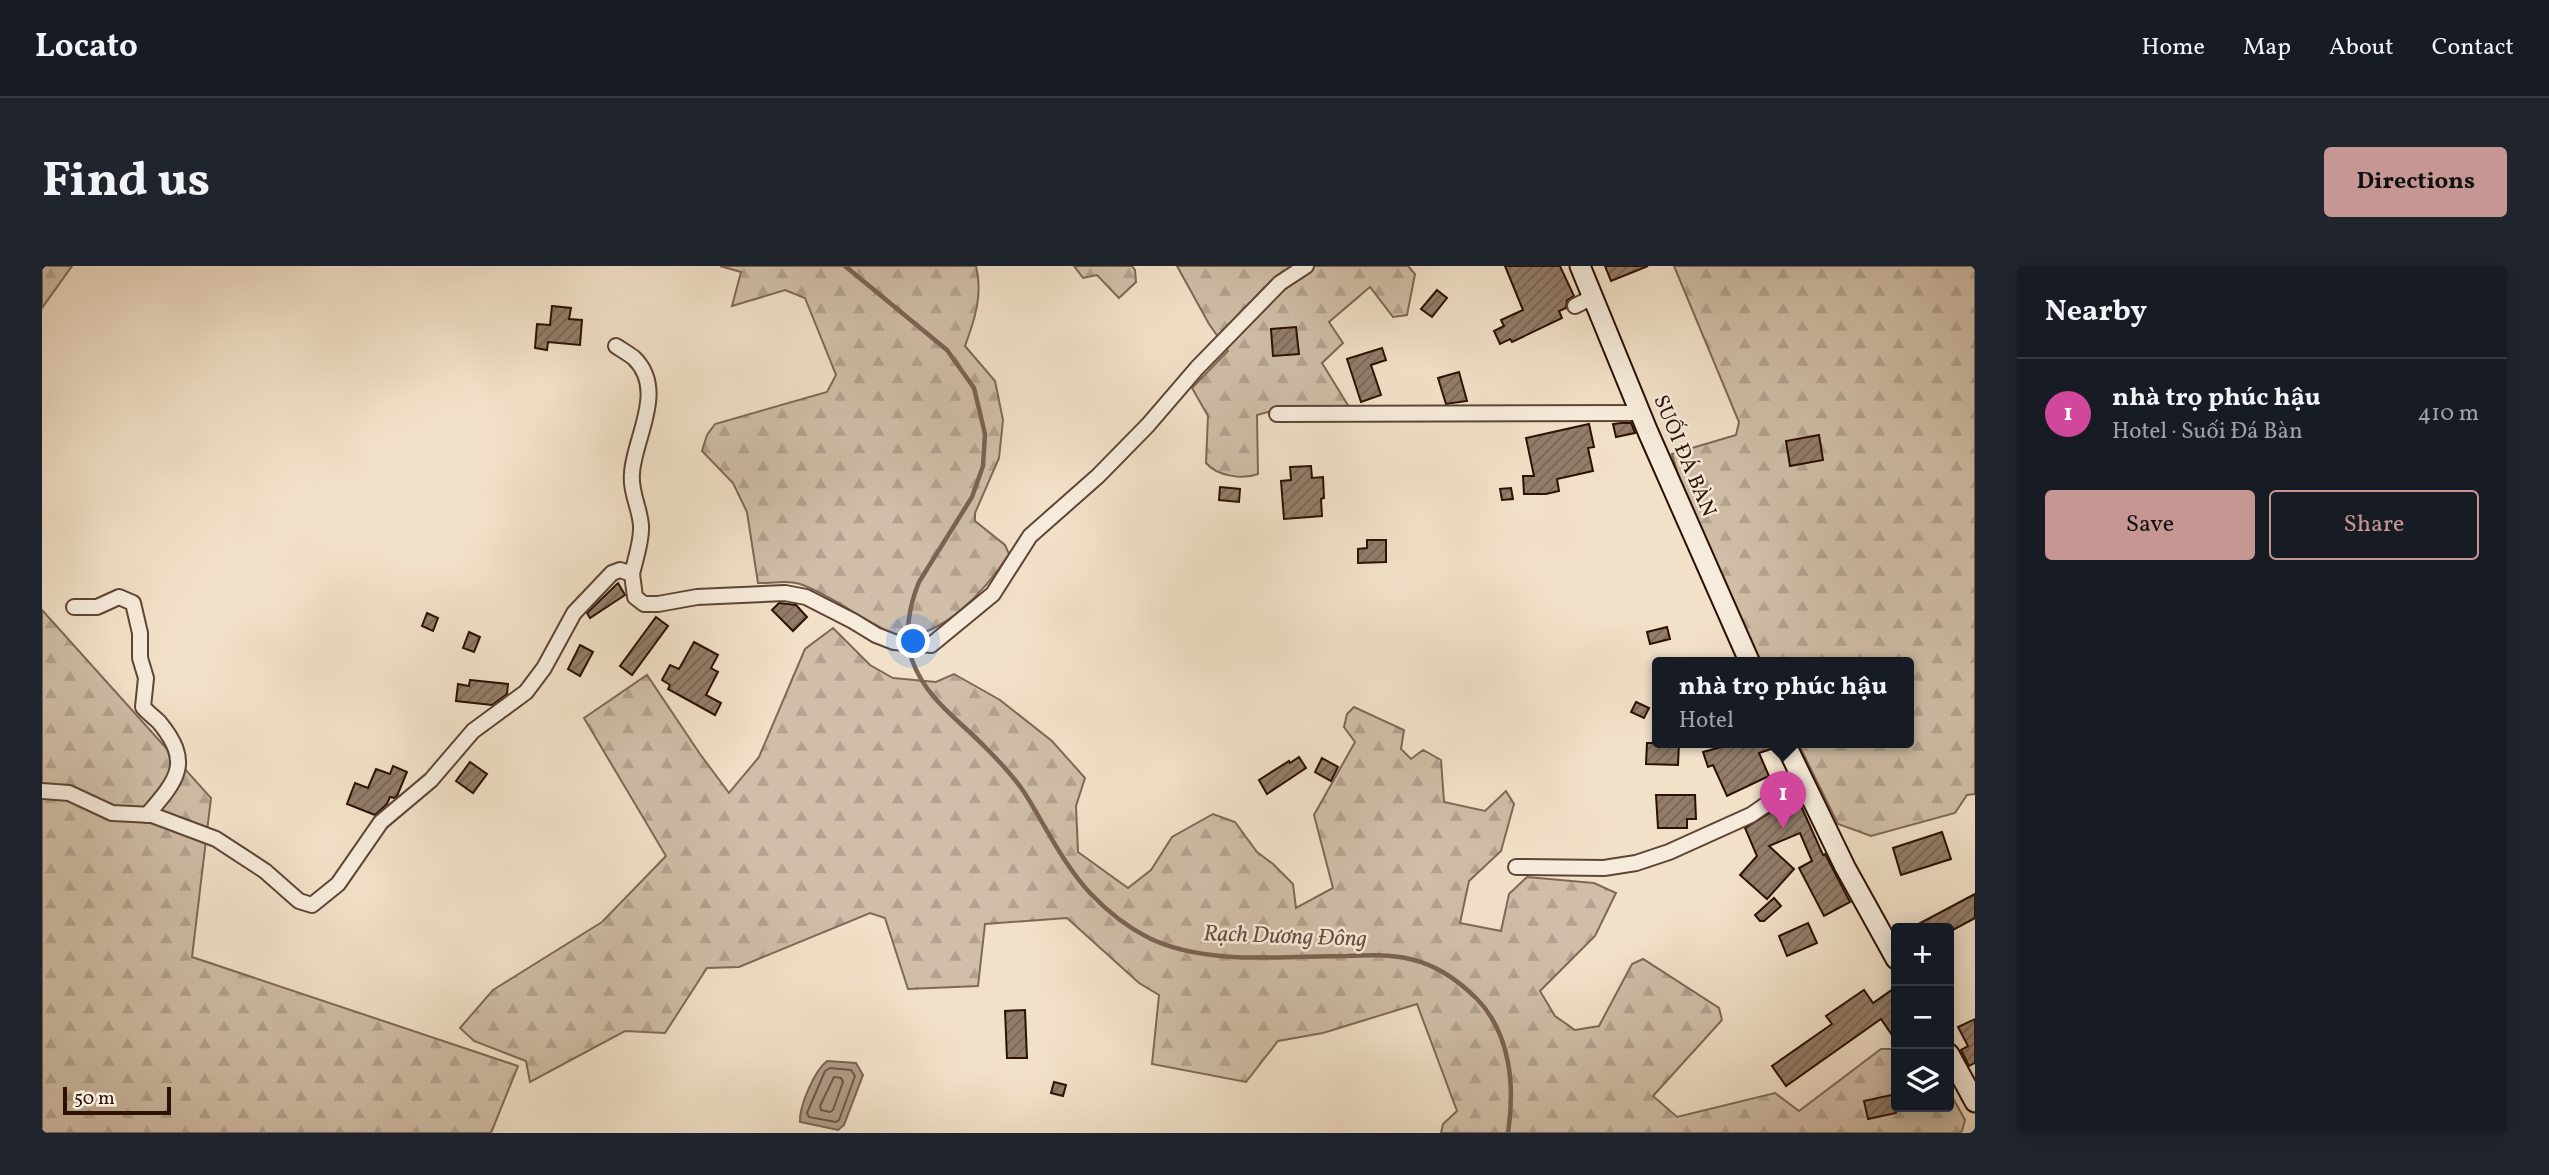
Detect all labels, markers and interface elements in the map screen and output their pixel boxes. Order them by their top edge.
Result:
text: Locato [35,25,138,71]
text: Home [2141,31,2205,65]
text: Map [2243,31,2291,65]
text: About [2329,31,2394,65]
text: Contact [2432,31,2514,65]
button: Directions [2324,147,2507,217]
text: Find us [42,148,210,217]
text: Nearby [2045,291,2147,333]
text: nhà trọ phúc hậu [2112,380,2321,416]
street label: SUỐI ĐÁ BÀN [1645,390,1724,521]
text: 1 [2063,398,2073,430]
text: 410 m [2418,398,2479,430]
text: Hotel · Suối Đá Bàn [2112,416,2303,448]
button: Save [2045,490,2255,560]
button: Share [2269,490,2479,560]
your location [896,624,930,658]
popup [1652,657,1914,748]
text: nhà trọ phúc hậu [1679,669,1887,705]
text: Hotel [1679,705,1734,737]
pin: 1 [1760,771,1806,829]
water label: Rạch Dương Đông [1203,918,1367,956]
map controls [1891,923,1954,1112]
button: + [1891,923,1954,986]
button: − [1891,986,1954,1049]
button: layers [1891,1049,1954,1112]
scale bar [63,1084,172,1116]
text: 50 m [74,1086,115,1112]

